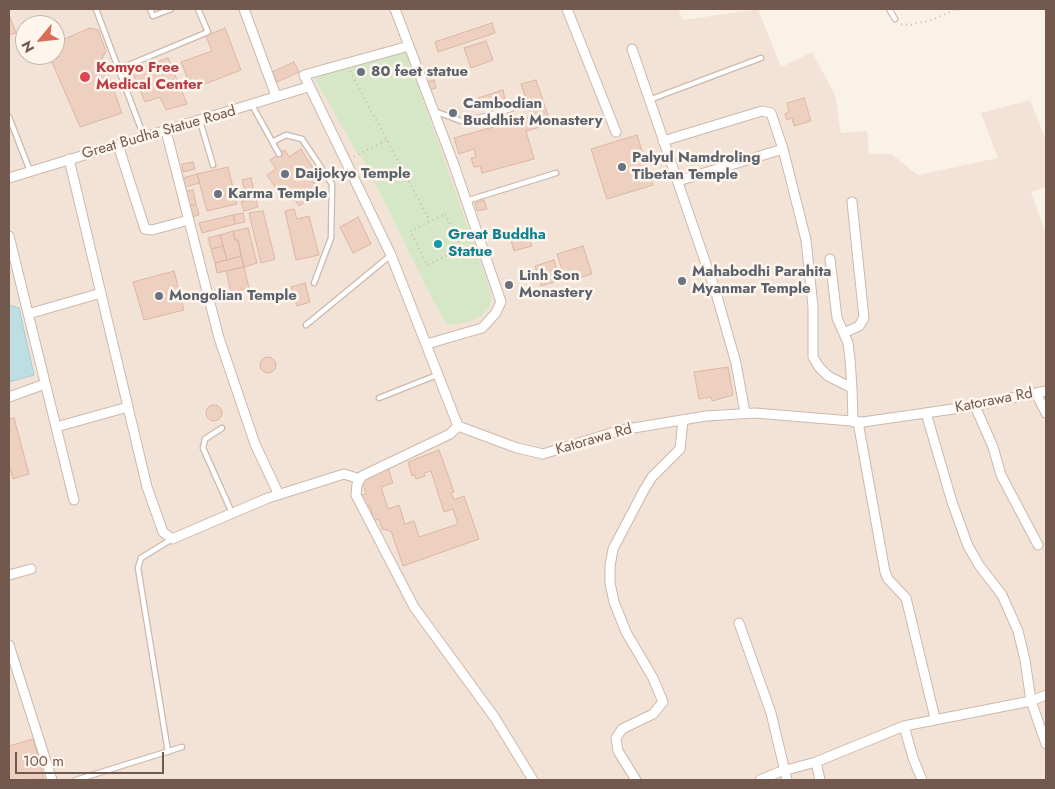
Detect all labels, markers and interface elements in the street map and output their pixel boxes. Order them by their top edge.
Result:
north arrow [15,15,65,65]
text: N [16,37,39,56]
place label: Komyo Free Medical Center [96,59,203,94]
place label: 80 feet statue [371,63,468,81]
marker: 80 feet statue [355,66,367,78]
marker: Komyo Free Medical Center [78,70,92,84]
place label: Cambodian Buddhist Monastery [463,95,602,130]
street label: Great Budha Statue Road [80,102,238,164]
marker: Cambodian Buddhist Monastery [447,107,459,119]
place label: Palyul Namdroling Tibetan Temple [632,149,760,184]
marker: Palyul Namdroling Tibetan Temple [616,161,628,173]
place label: Daijokyo Temple [295,165,411,183]
marker: Daijokyo Temple [279,168,291,180]
place label: Karma Temple [228,185,327,203]
marker: Karma Temple [212,188,224,200]
place label: Great Buddha Statue [448,226,546,261]
marker: Great Buddha Statue [432,238,444,250]
place label: Mahabodhi Parahita Myanmar Temple [692,263,831,298]
place label: Linh Son Monastery [519,267,593,302]
marker: Mahabodhi Parahita Myanmar Temple [676,275,688,287]
marker: Linh Son Monastery [503,279,515,291]
place label: Mongolian Temple [169,287,297,305]
marker: Mongolian Temple [153,290,165,302]
street label: Katorawa Rd [954,385,1034,417]
street label: Katorawa Rd [554,421,634,459]
scale bar [18,742,166,774]
text: 100 m [23,750,64,772]

